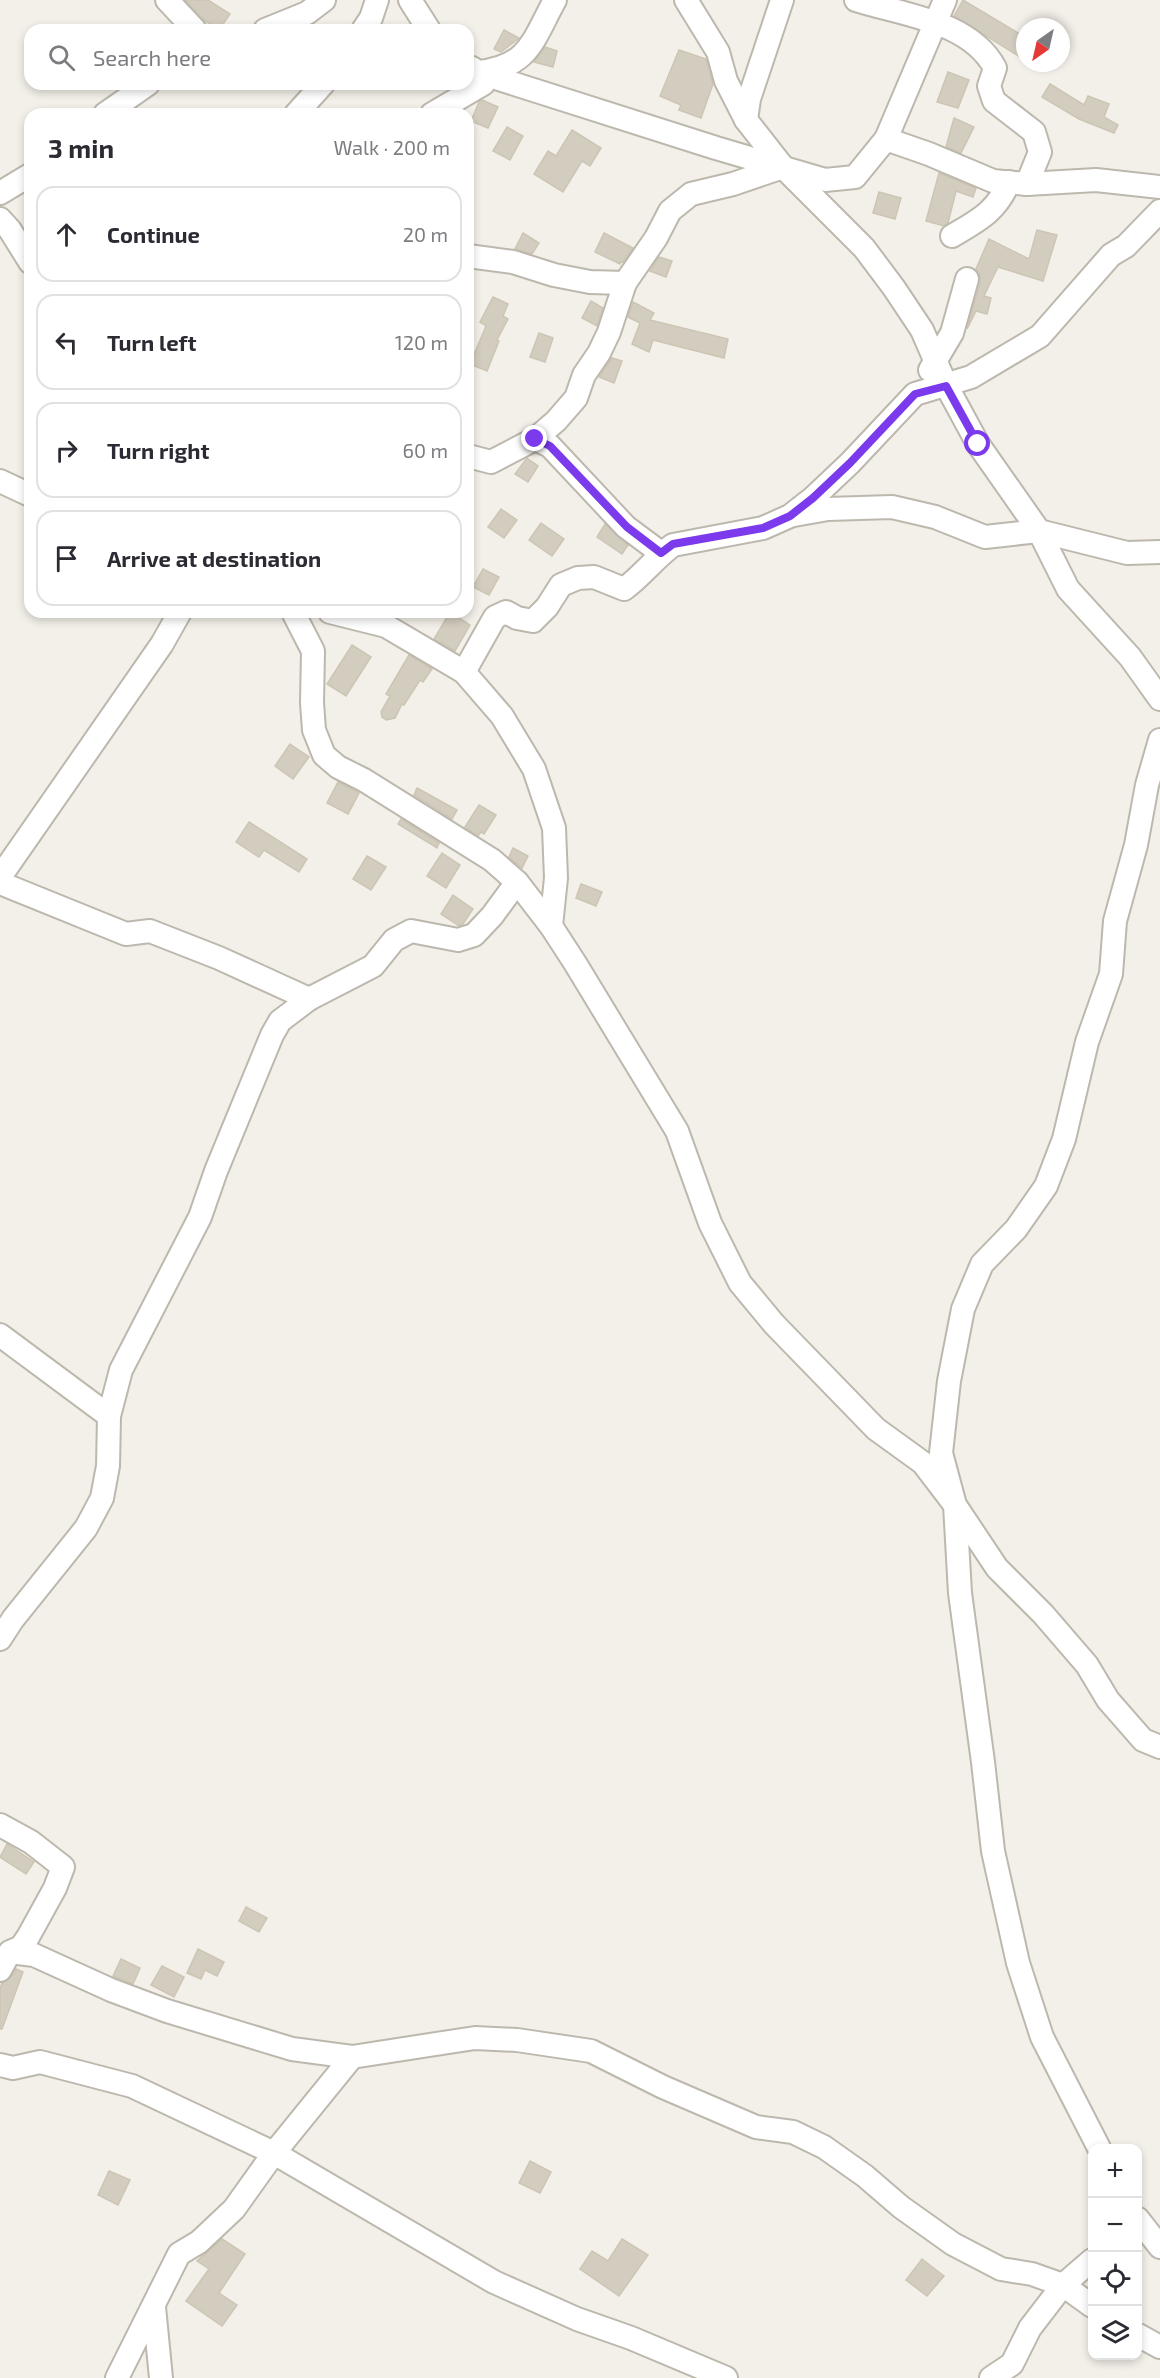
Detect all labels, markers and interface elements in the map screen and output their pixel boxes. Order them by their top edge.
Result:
north arrow [1016,18,1070,72]
search box [24,24,474,90]
icon: search [45,41,78,74]
text: Search here [93,44,211,70]
text: 3 min [48,132,114,163]
text: Walk · 200 m [333,135,450,159]
icon: ahead [50,218,83,251]
text: Continue [107,221,200,247]
text: 20 m [403,222,448,246]
icon: left [50,326,83,359]
text: Turn left [107,329,196,355]
text: 120 m [395,330,448,354]
route end [521,425,547,451]
route start [964,430,990,456]
icon: right [50,434,83,467]
text: Turn right [107,437,209,463]
text: 60 m [403,438,448,462]
icon: arrive [50,542,83,575]
text: Arrive at destination [107,545,321,571]
map controls [1088,2144,1142,2360]
button: + [1088,2144,1142,2198]
button: − [1088,2198,1142,2252]
button: locate [1088,2252,1142,2306]
button: layers [1088,2306,1142,2360]

